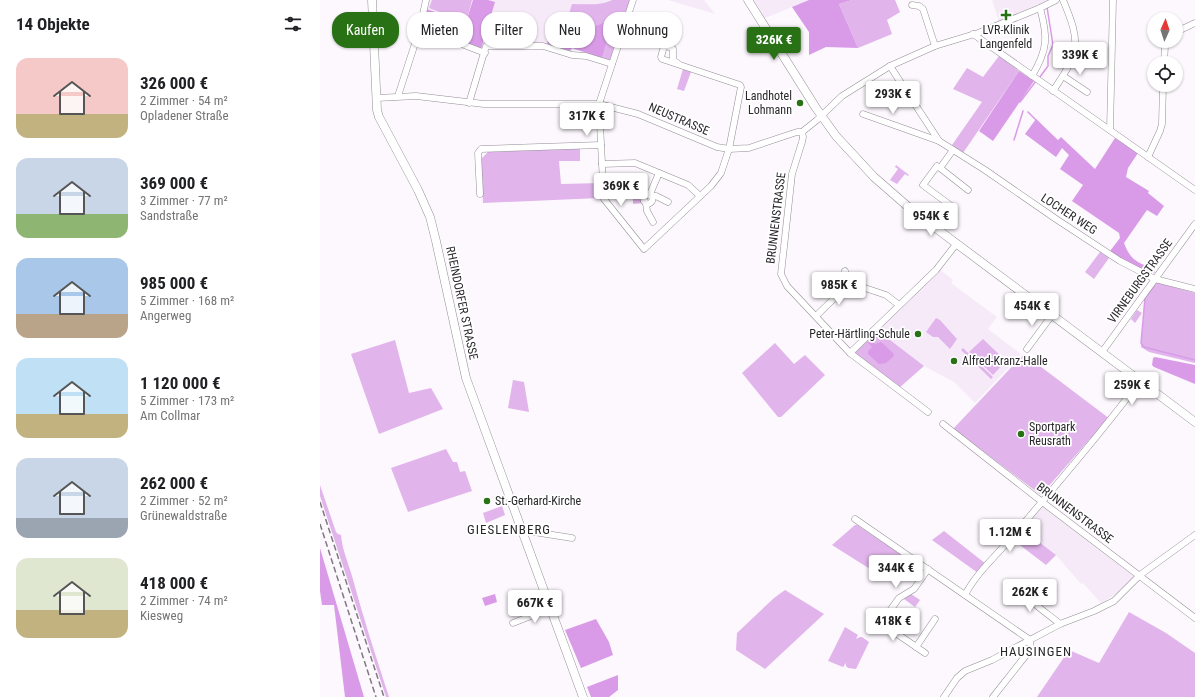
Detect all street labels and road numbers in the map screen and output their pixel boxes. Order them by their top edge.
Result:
street label: NEUSTRASSE [647,100,711,138]
street label: BRUNNENSTRASSE [763,171,789,265]
street label: LOCHER WEG [1038,191,1100,237]
street label: VIRNEBURGSTRASSE [1105,236,1175,326]
street label: RHEINDORFER STRASSE [443,245,481,361]
street label: BRUNNENSTRASSE [1034,480,1116,546]

